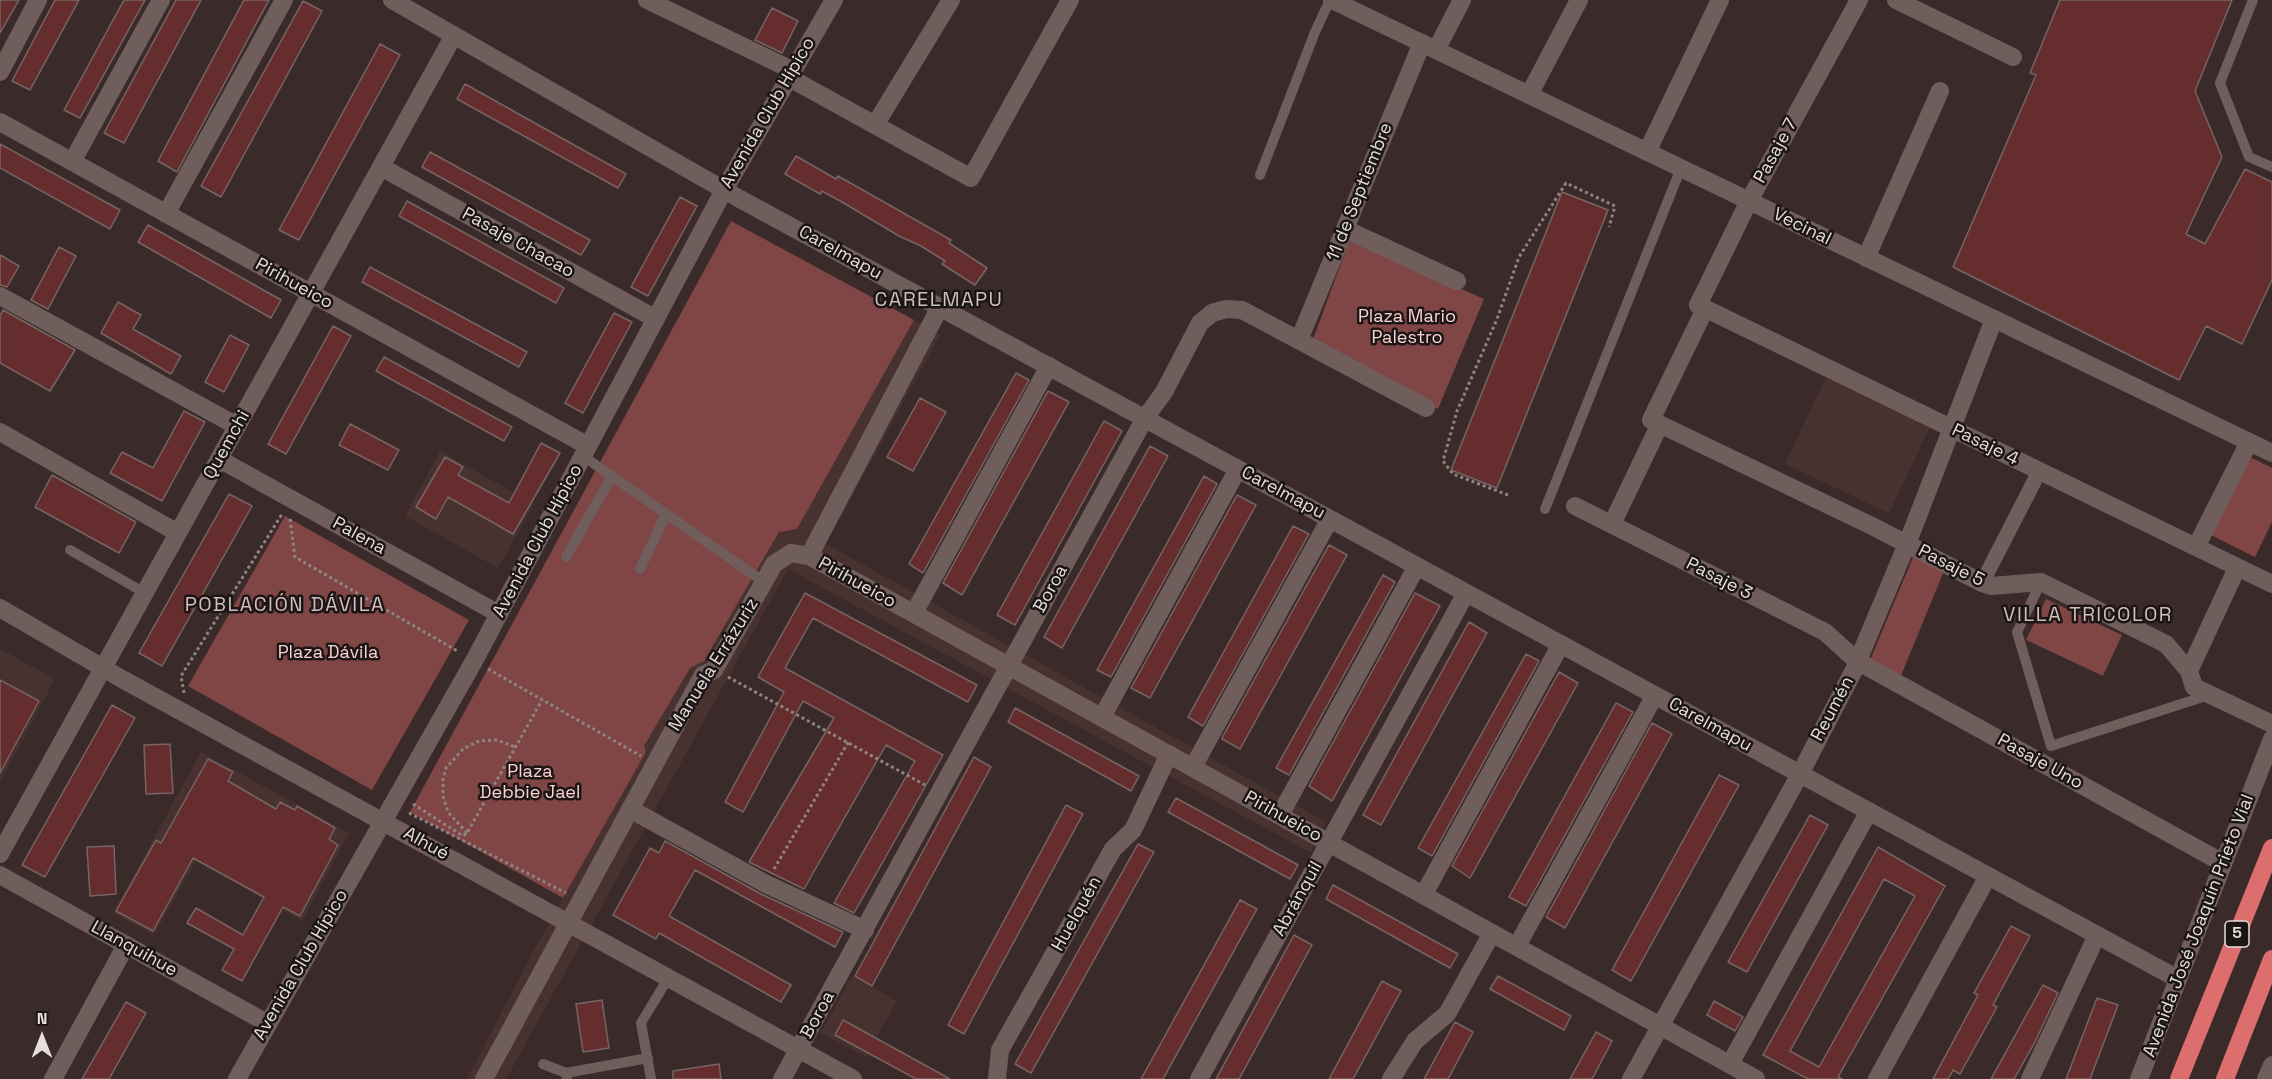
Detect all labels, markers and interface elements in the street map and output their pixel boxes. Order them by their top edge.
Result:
street label: Avenida Club Hípico [716,34,820,192]
street label: Pasaje 7 [1749,115,1803,187]
street label: 11 de Septiembre [1322,120,1398,264]
street label: Pasaje Chacao [458,203,578,283]
street label: Vecinal [1769,204,1835,250]
street label: Carelmapu [795,221,885,285]
street label: Pirihueico [251,254,337,314]
district label: CARELMAPU [875,289,1003,313]
park label: Plaza Mario Palestro [1358,306,1456,348]
street label: Quemchi [199,407,255,483]
street label: Pasaje 4 [1948,420,2022,470]
street label: Avenida Club Hípico [488,461,588,621]
street label: Carelmapu [1237,462,1329,524]
street label: Palena [329,513,389,559]
street label: Pasaje 5 [1914,540,1988,592]
street label: Pirihueico [814,553,900,613]
street label: Pasaje 3 [1682,553,1756,605]
street label: Boroa [1029,561,1073,617]
district label: POBLACIÓN DÁVILA [185,594,385,618]
street label: Manuela Errázuriz [664,595,764,735]
district label: VILLA TRICOLOR [2003,604,2173,628]
park label: Plaza Dávila [278,642,378,664]
street label: Reumén [1807,673,1859,745]
street label: Carelmapu [1665,693,1755,757]
street label: Pasaje Uno [1993,730,2087,794]
park label: Plaza Debbie Jael [480,761,580,804]
street label: Pirihueico [1240,787,1326,847]
street label: Avenida José Joaquín Prieto Vial [2139,792,2259,1060]
street label: Alhué [400,823,452,865]
street label: Abránquil [1269,858,1327,940]
street label: Huelquén [1048,873,1106,955]
street label: Avenida Club Hípico [249,886,353,1044]
street label: Llanquihue [87,916,181,982]
road number: 5 [2225,921,2249,947]
street label: Boroa [796,987,840,1043]
north arrow [12,1007,72,1067]
text: N [37,1008,47,1029]

